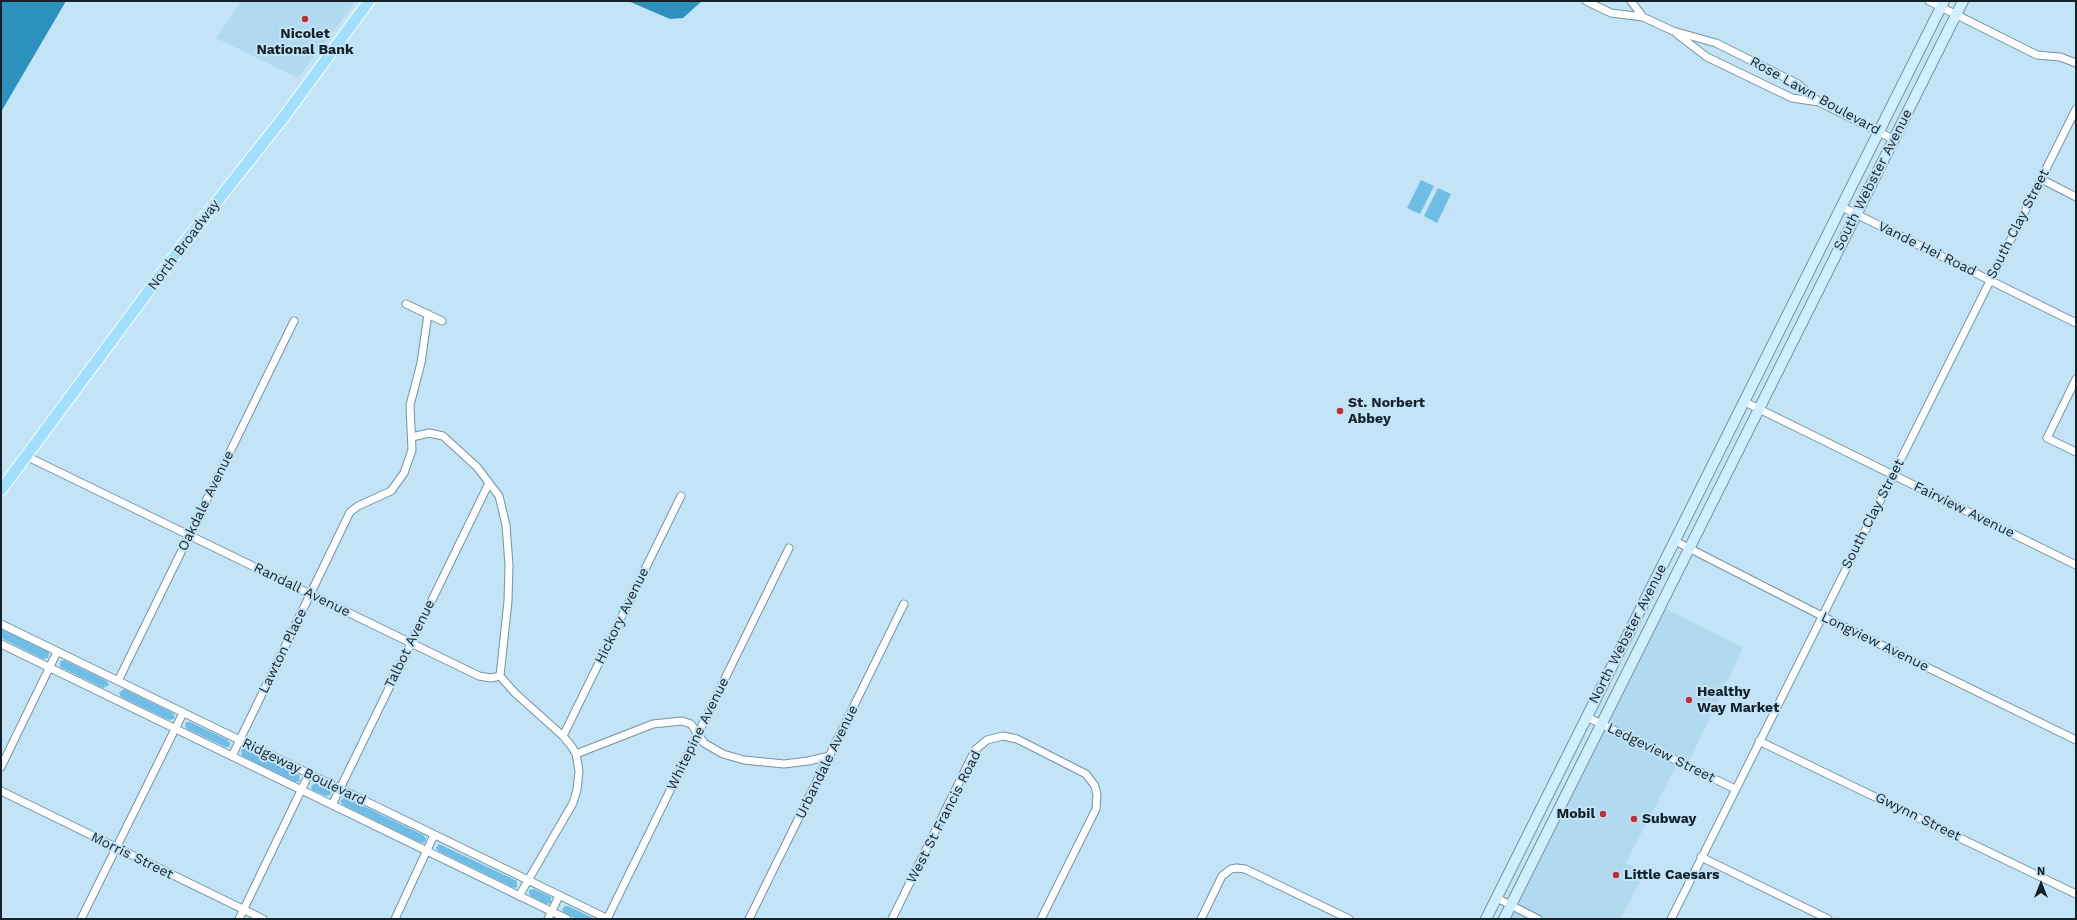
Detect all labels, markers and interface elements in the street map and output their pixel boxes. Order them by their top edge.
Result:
marker: Nicolet National Bank [300,14,310,24]
place label: Nicolet National Bank [256,26,354,58]
street label: Rose Lawn Boulevard [1747,53,1883,139]
street label: South Webster Avenue [1830,106,1916,254]
street label: South Clay Street [1983,166,2053,282]
street label: North Broadway [144,196,224,294]
street label: Vande Hei Road [1875,218,1979,280]
place label: St. Norbert Abbey [1348,395,1425,428]
marker: St. Norbert Abbey [1335,406,1345,416]
street label: Oakdale Avenue [174,448,238,554]
street label: South Clay Street [1838,456,1908,572]
street label: Fairview Avenue [1911,478,2017,542]
street label: Randall Avenue [251,559,353,621]
street label: North Webster Avenue [1585,561,1671,707]
street label: Hickory Avenue [591,565,653,667]
street label: Talbot Avenue [381,597,439,691]
street label: Lawton Place [255,606,311,696]
street label: Longview Avenue [1818,609,1932,675]
street label: Whitepine Avenue [663,675,733,793]
place label: Healthy Way Market [1697,684,1779,716]
marker: Healthy Way Market [1684,695,1694,705]
street label: Urbandale Avenue [792,702,862,822]
street label: Ledgeview Street [1604,720,1718,786]
street label: Ridgeway Boulevard [239,735,369,809]
street label: West St Francis Road [903,748,985,886]
street label: Gwynn Street [1872,789,1964,845]
place label: Mobil [1556,806,1595,822]
marker: Mobil [1598,809,1608,819]
place label: Subway [1642,811,1696,827]
marker: Subway [1629,814,1639,824]
street label: Morris Street [88,829,176,883]
north arrow [2021,864,2061,904]
text: N [2037,865,2045,878]
place label: Little Caesars [1624,867,1720,883]
marker: Little Caesars [1611,870,1621,880]

